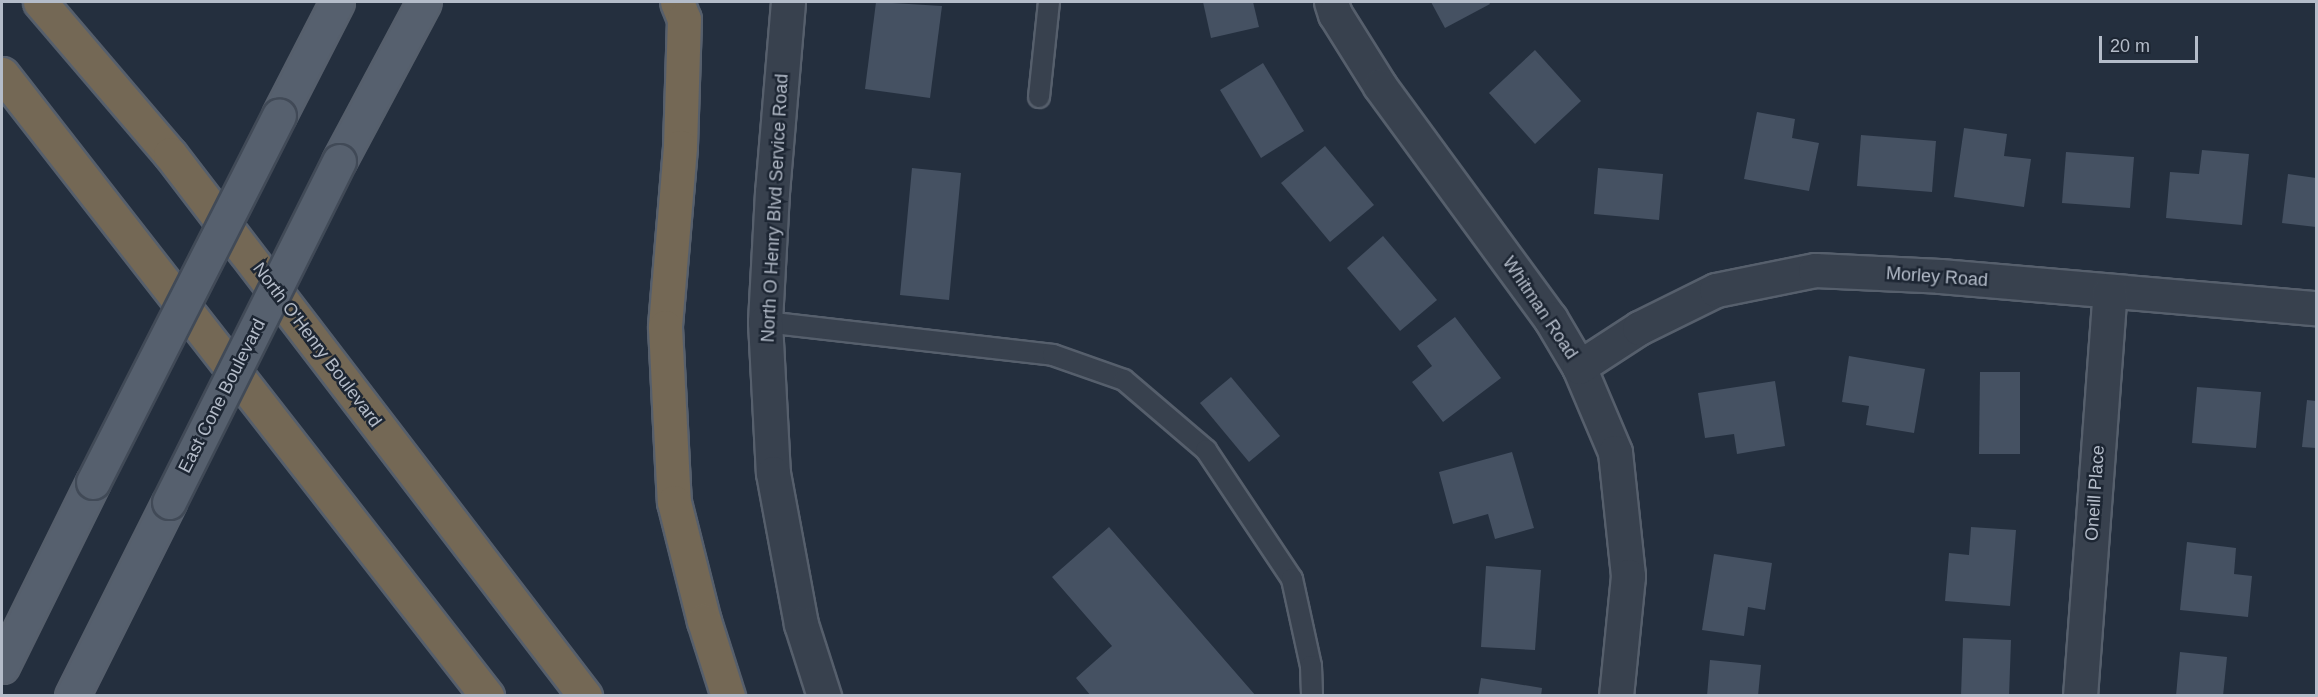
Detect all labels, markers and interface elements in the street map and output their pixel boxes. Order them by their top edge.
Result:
scale bar [2102,24,2201,62]
text: 20 m [2110,36,2150,56]
street label: North O Henry Blvd Service Road [757,73,793,343]
street label: Whitman Road [1498,253,1582,363]
street label: North O'Henry Boulevard [248,258,386,432]
street label: Morley Road [1885,263,1989,291]
street label: East Cone Boulevard [174,315,270,477]
street label: Oneill Place [2081,444,2109,542]

